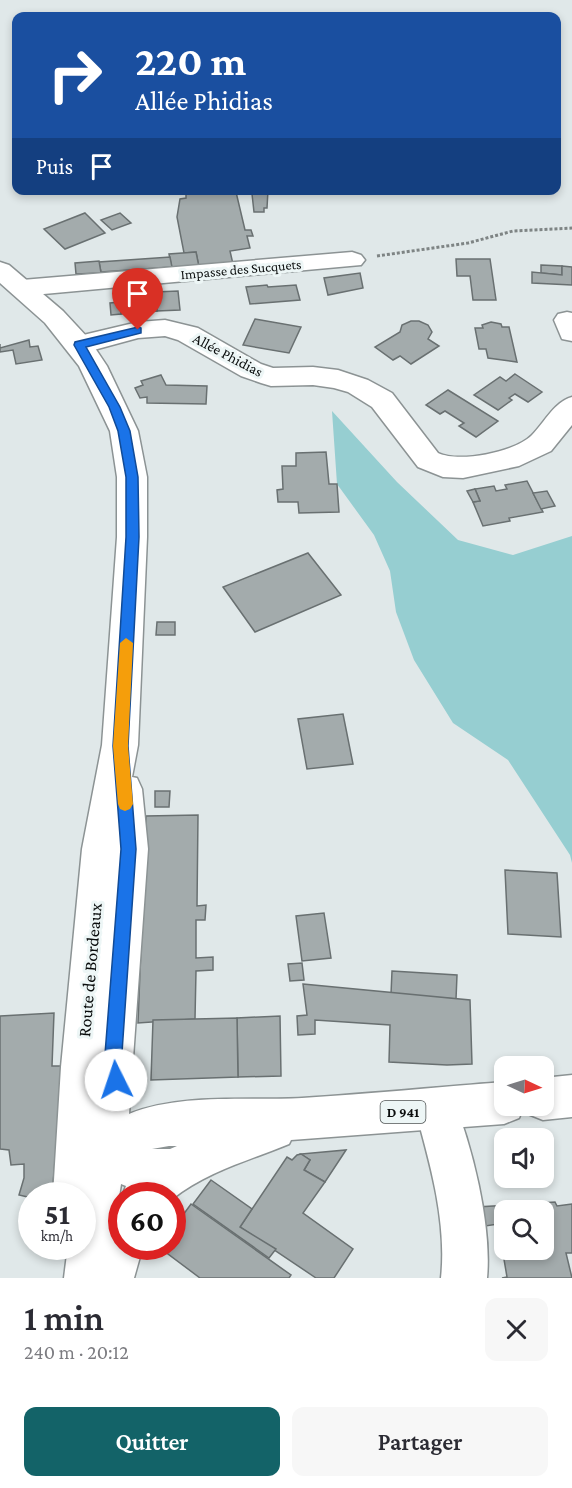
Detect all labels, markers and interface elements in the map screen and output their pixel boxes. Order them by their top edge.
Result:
icon: right [36,36,114,114]
text: 220 m [135,37,246,84]
text: Allée Phidias [135,86,273,116]
icon: arrive [85,150,118,183]
text: Puis [36,154,73,179]
street label: Impasse des Sucquets [180,256,302,282]
pin [112,268,163,330]
icon: arrive [121,277,154,310]
street label: Allée Phidias [190,330,266,380]
street label: Route de Bordeaux [74,902,106,1038]
position arrow [84,1048,148,1112]
north arrow [494,1056,554,1116]
map controls [494,1056,554,1260]
road number: D 941 [380,1101,426,1123]
button: sound [494,1128,554,1188]
speed limit sign: 60 [108,1182,186,1260]
text: 51 [44,1197,70,1230]
button: search [494,1200,554,1260]
text: km/h [41,1228,73,1244]
text: 1 min [24,1298,104,1338]
button: close [485,1298,548,1361]
text: 240 m · 20:12 [24,1341,129,1363]
button: Quitter [24,1407,280,1476]
button: Partager [292,1407,548,1476]

